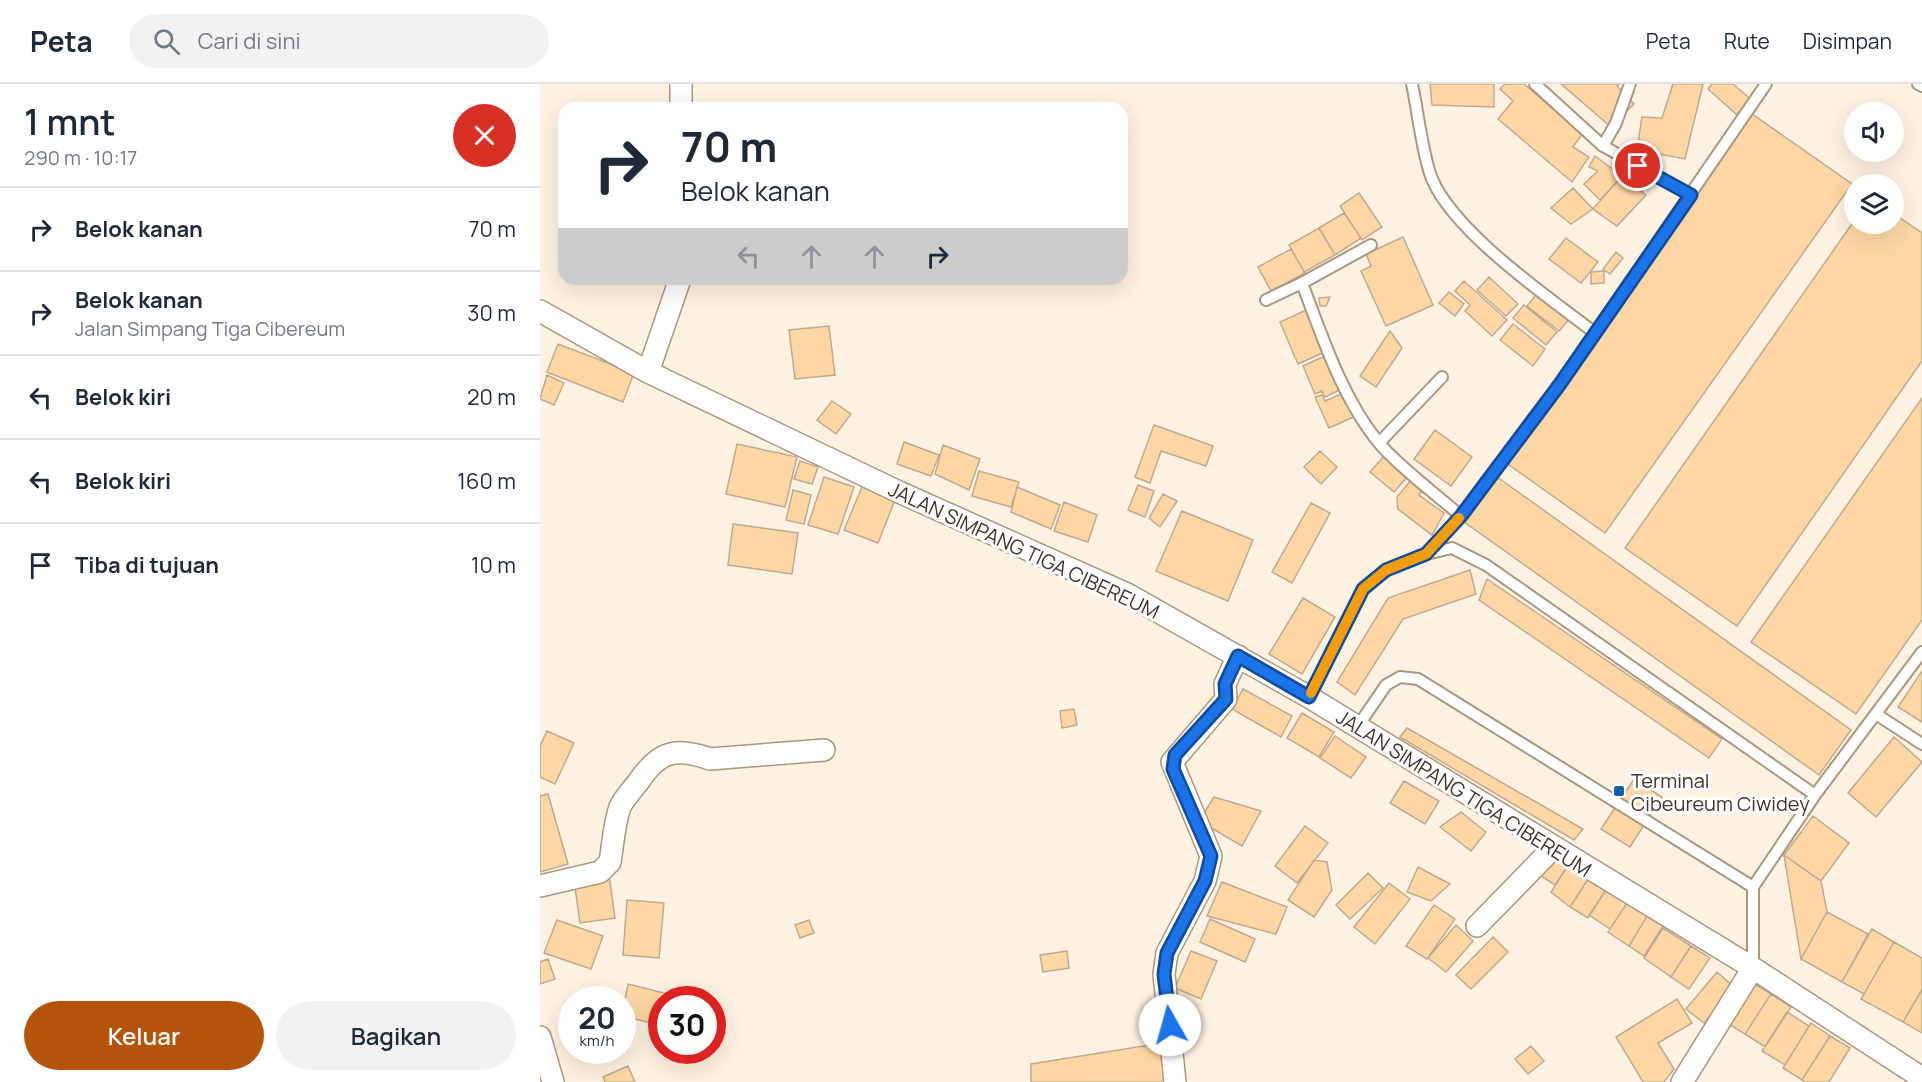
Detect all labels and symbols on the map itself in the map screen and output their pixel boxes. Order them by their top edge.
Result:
pin [1612,140,1663,191]
street label: JALAN SIMPANG TIGA CIBEREUM [884,475,1164,625]
street label: JALAN SIMPANG TIGA CIBEREUM [1331,703,1597,883]
place label: Terminal Cibeureum Ciwidey [1631,767,1810,817]
marker: Terminal Cibeureum Ciwidey [1612,784,1626,798]
speed limit sign: 30 [648,986,726,1064]
position arrow [1138,993,1202,1057]

